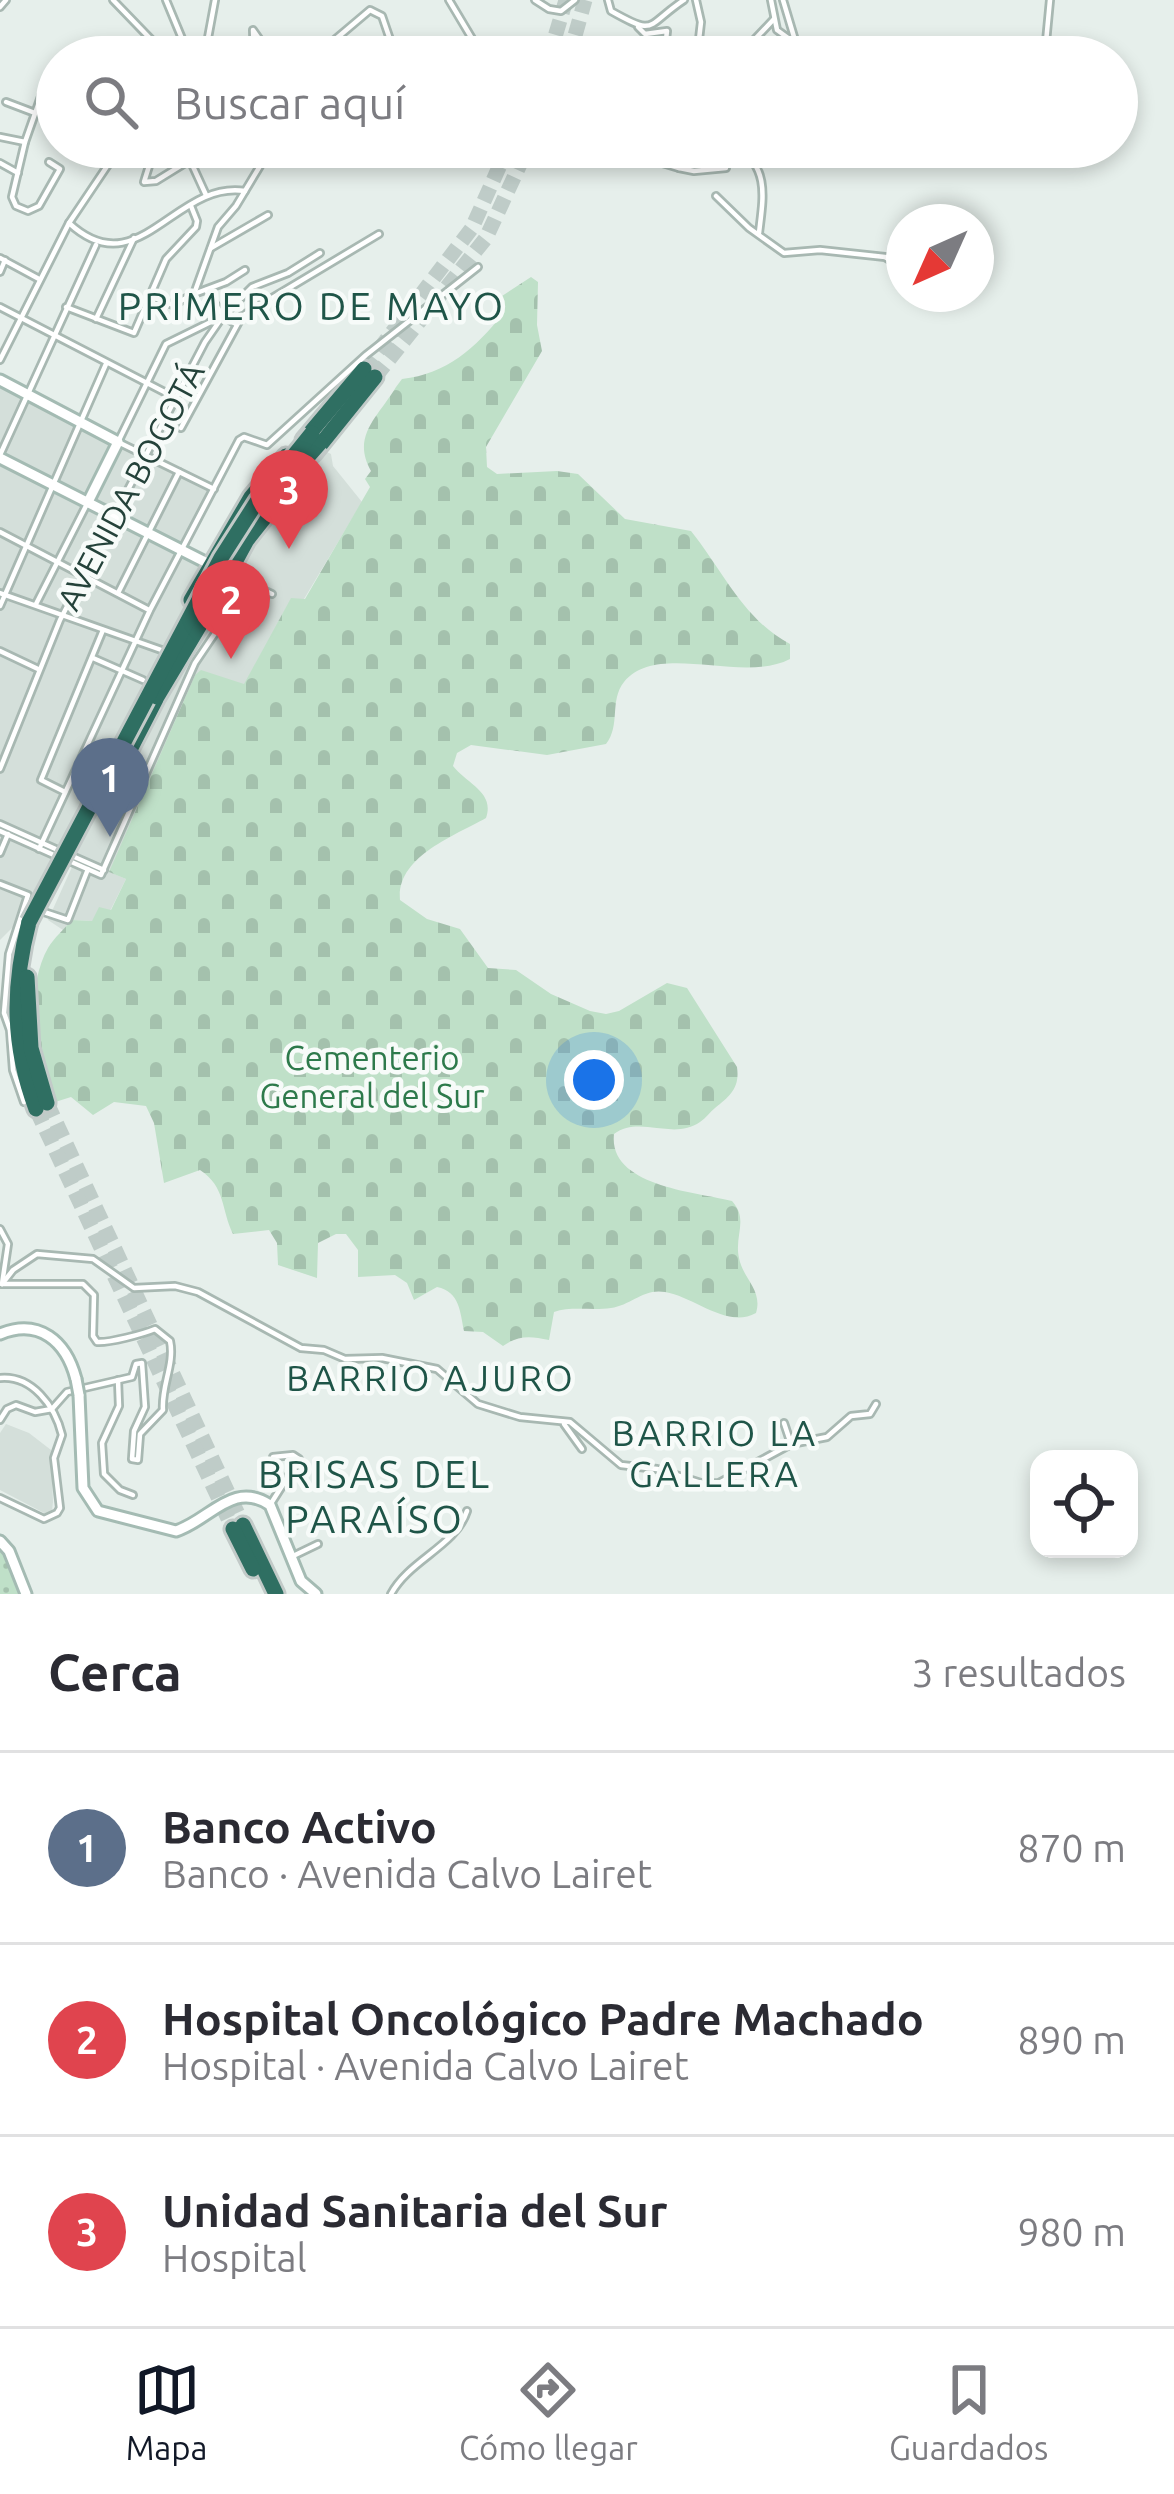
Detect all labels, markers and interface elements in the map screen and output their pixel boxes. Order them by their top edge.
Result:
search box [36,36,1138,168]
icon: search [78,69,144,135]
text: Buscar aquí [174,77,405,128]
north arrow [886,204,994,312]
district label: PRIMERO DE MAYO [118,284,506,327]
street label: AVENIDA BOGOTÁ [47,355,211,616]
pin: 3 [250,450,328,549]
pin: 2 [192,560,270,659]
pin: 1 [71,738,149,837]
park label: Cementerio General del Sur [259,1039,485,1114]
your location [564,1050,624,1110]
district label: BARRIO AJURO [286,1357,576,1398]
district label: BARRIO LA GALLERA [612,1412,818,1494]
map controls [1030,1450,1138,1558]
button: locate [1030,1450,1138,1558]
district label: BRISAS DEL PARAÍSO [258,1452,492,1540]
text: Cerca [48,1643,182,1701]
text: 3 resultados [912,1651,1126,1694]
text: Banco Activo [162,1801,437,1852]
text: 1 [76,1826,98,1869]
text: 870 m [1017,1826,1126,1869]
text: Banco · Avenida Calvo Lairet [162,1852,652,1895]
text: Hospital Oncológico Padre Machado [162,1993,924,2044]
text: 2 [76,2018,98,2061]
text: 890 m [1017,2018,1126,2061]
text: Hospital · Avenida Calvo Lairet [162,2044,689,2087]
text: Unidad Sanitaria del Sur [162,2185,667,2236]
text: 3 [76,2210,98,2253]
text: 980 m [1017,2210,1126,2253]
text: Hospital [162,2236,307,2279]
tab: Mapa [126,2357,208,2466]
tab: Cómo llegar [459,2357,638,2466]
tab: Guardados [889,2357,1048,2466]

